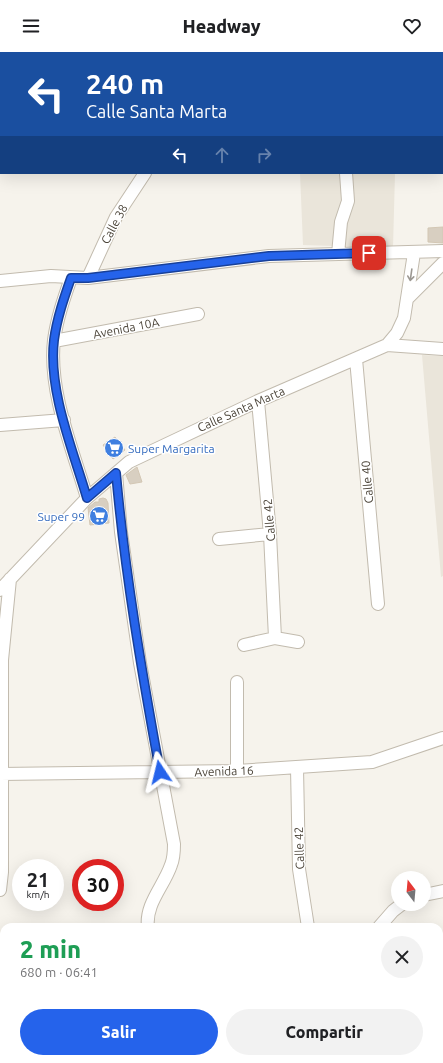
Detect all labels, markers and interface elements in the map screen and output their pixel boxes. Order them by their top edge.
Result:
icon: menu [20,15,42,37]
icon: heart [401,15,423,37]
text: Headway [182,16,261,36]
icon: left [20,68,72,120]
text: 240 m [86,68,164,99]
text: Calle Santa Marta [86,101,227,121]
icon: left [169,144,191,166]
icon: ahead [211,144,233,166]
icon: right [253,144,275,166]
street label: Calle 38 [98,202,130,246]
pin [352,236,386,270]
icon: arrive [358,242,380,264]
one-way arrow [407,269,415,282]
street label: Avenida 10A [92,315,160,341]
street label: Calle Santa Marta [195,384,287,434]
supermarket icon: Super Margarita [103,437,125,459]
place label: Super Margarita [128,442,215,455]
street label: Calle 40 [359,460,375,504]
street label: Calle 42 [261,498,277,542]
supermarket icon: Super 99 [88,505,110,527]
place label: Super 99 [37,510,85,523]
position arrow [139,751,181,793]
street label: Avenida 16 [194,763,254,779]
street label: Calle 42 [292,826,306,870]
speed limit sign: 30 [72,859,124,911]
text: 21 [27,868,49,891]
north arrow [391,871,431,911]
map controls [391,871,431,911]
text: km/h [26,889,50,900]
text: 2 min [20,936,81,963]
button: close [381,936,423,978]
text: 680 m · 06:41 [20,965,98,979]
button: Salir [20,1009,218,1055]
button: Compartir [226,1009,423,1055]

